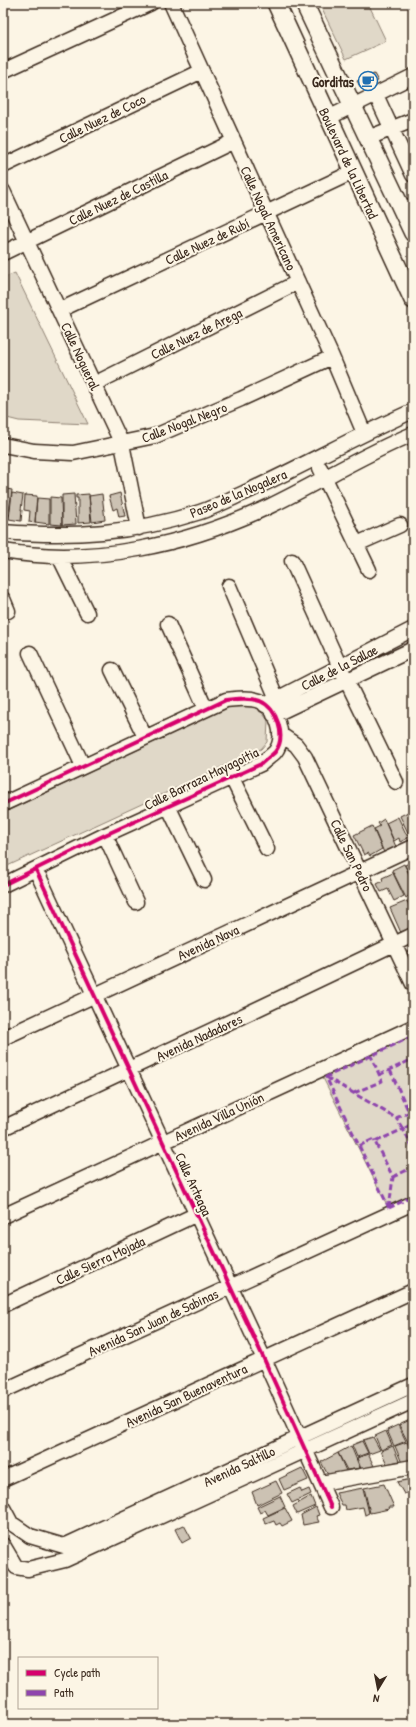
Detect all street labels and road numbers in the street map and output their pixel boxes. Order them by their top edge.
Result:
street label: Calle Nuez de Coco [55,89,149,147]
street label: Boulevard de la Libertad [315,104,383,222]
street label: Calle Nogal Americano [236,163,302,274]
street label: Calle Nuez de Castilla [65,165,171,229]
street label: Calle Nuez de Rubí [162,213,252,269]
street label: Calle Nuez de Arega [147,302,246,364]
street label: Calle Nogueral [56,319,105,394]
street label: Calle Nogal Negro [139,397,230,448]
street label: Paseo de la Nogalera [187,464,290,523]
street label: Calle de la Sallae [297,639,381,694]
street label: Calle Barraza Mayagoitia [141,742,262,815]
street label: Calle San Pedro [326,816,378,895]
street label: Avenida Nava [174,919,242,964]
street label: Avenida Nadadores [153,1009,245,1065]
street label: Avenida Villa Unión [171,1087,267,1145]
street label: Calle Arteaga [170,1149,217,1220]
street label: Calle Sierra Mojada [52,1231,149,1290]
street label: Avenida San Juan de Sabinas [85,1284,221,1360]
street label: Avenida San Buenaventura [122,1358,250,1431]
street label: Avenida Saltillo [200,1441,278,1491]

